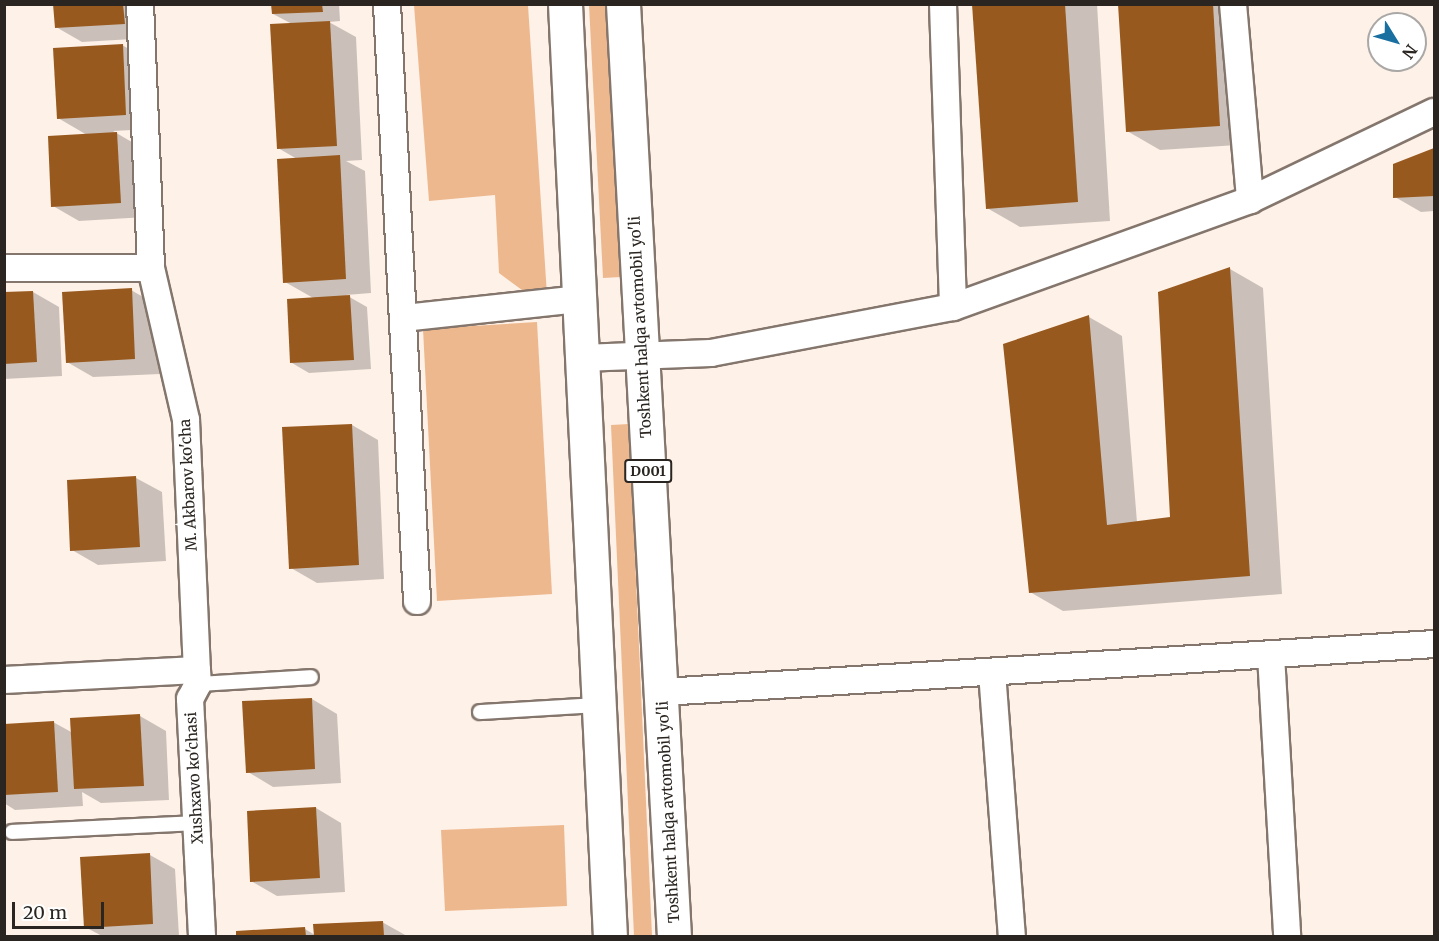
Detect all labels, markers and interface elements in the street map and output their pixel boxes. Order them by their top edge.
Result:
north arrow [1367,12,1427,72]
text: N [1398,41,1422,63]
street label: Toshkent halqa avtomobil yo'li [625,216,655,438]
street label: M. Akbarov ko'cha [176,418,200,552]
road number: D001 [624,460,672,482]
street label: Toshkent halqa avtomobil yo'li [653,701,683,923]
street label: Xushxavo ko'chasi [182,712,206,844]
scale bar [15,890,106,928]
text: 20 m [23,901,67,924]

